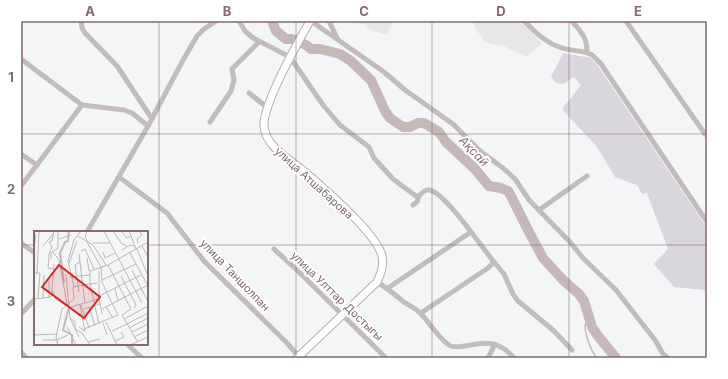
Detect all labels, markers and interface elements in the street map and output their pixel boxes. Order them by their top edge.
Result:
text: A [85,3,95,19]
text: B [223,3,232,19]
text: C [359,3,369,19]
text: D [496,3,506,19]
text: E [634,3,642,19]
text: 1 [8,69,14,85]
water label: Ақсай [455,132,492,169]
street label: улица Атшабарова [272,144,356,222]
text: 2 [7,181,15,197]
inset map [34,231,148,345]
street label: улица Таншолпан [197,236,273,314]
street label: улица Улттар Достыгы [288,248,386,344]
text: 3 [7,293,15,309]

